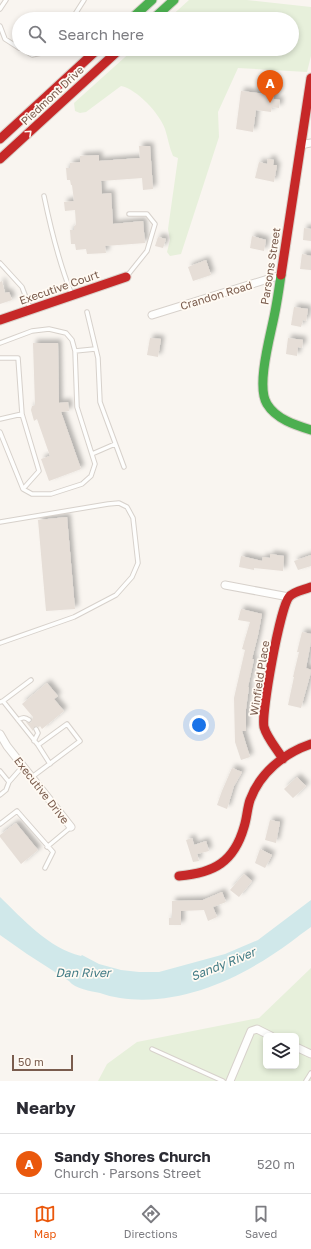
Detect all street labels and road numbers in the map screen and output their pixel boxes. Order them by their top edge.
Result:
street label: Piedmont Drive [18,63,86,127]
street label: Parsons Street [257,226,283,306]
street label: Executive Court [17,267,101,307]
street label: Crandon Road [178,278,254,312]
street label: Winfield Place [247,640,271,716]
street label: Executive Drive [12,754,72,826]

